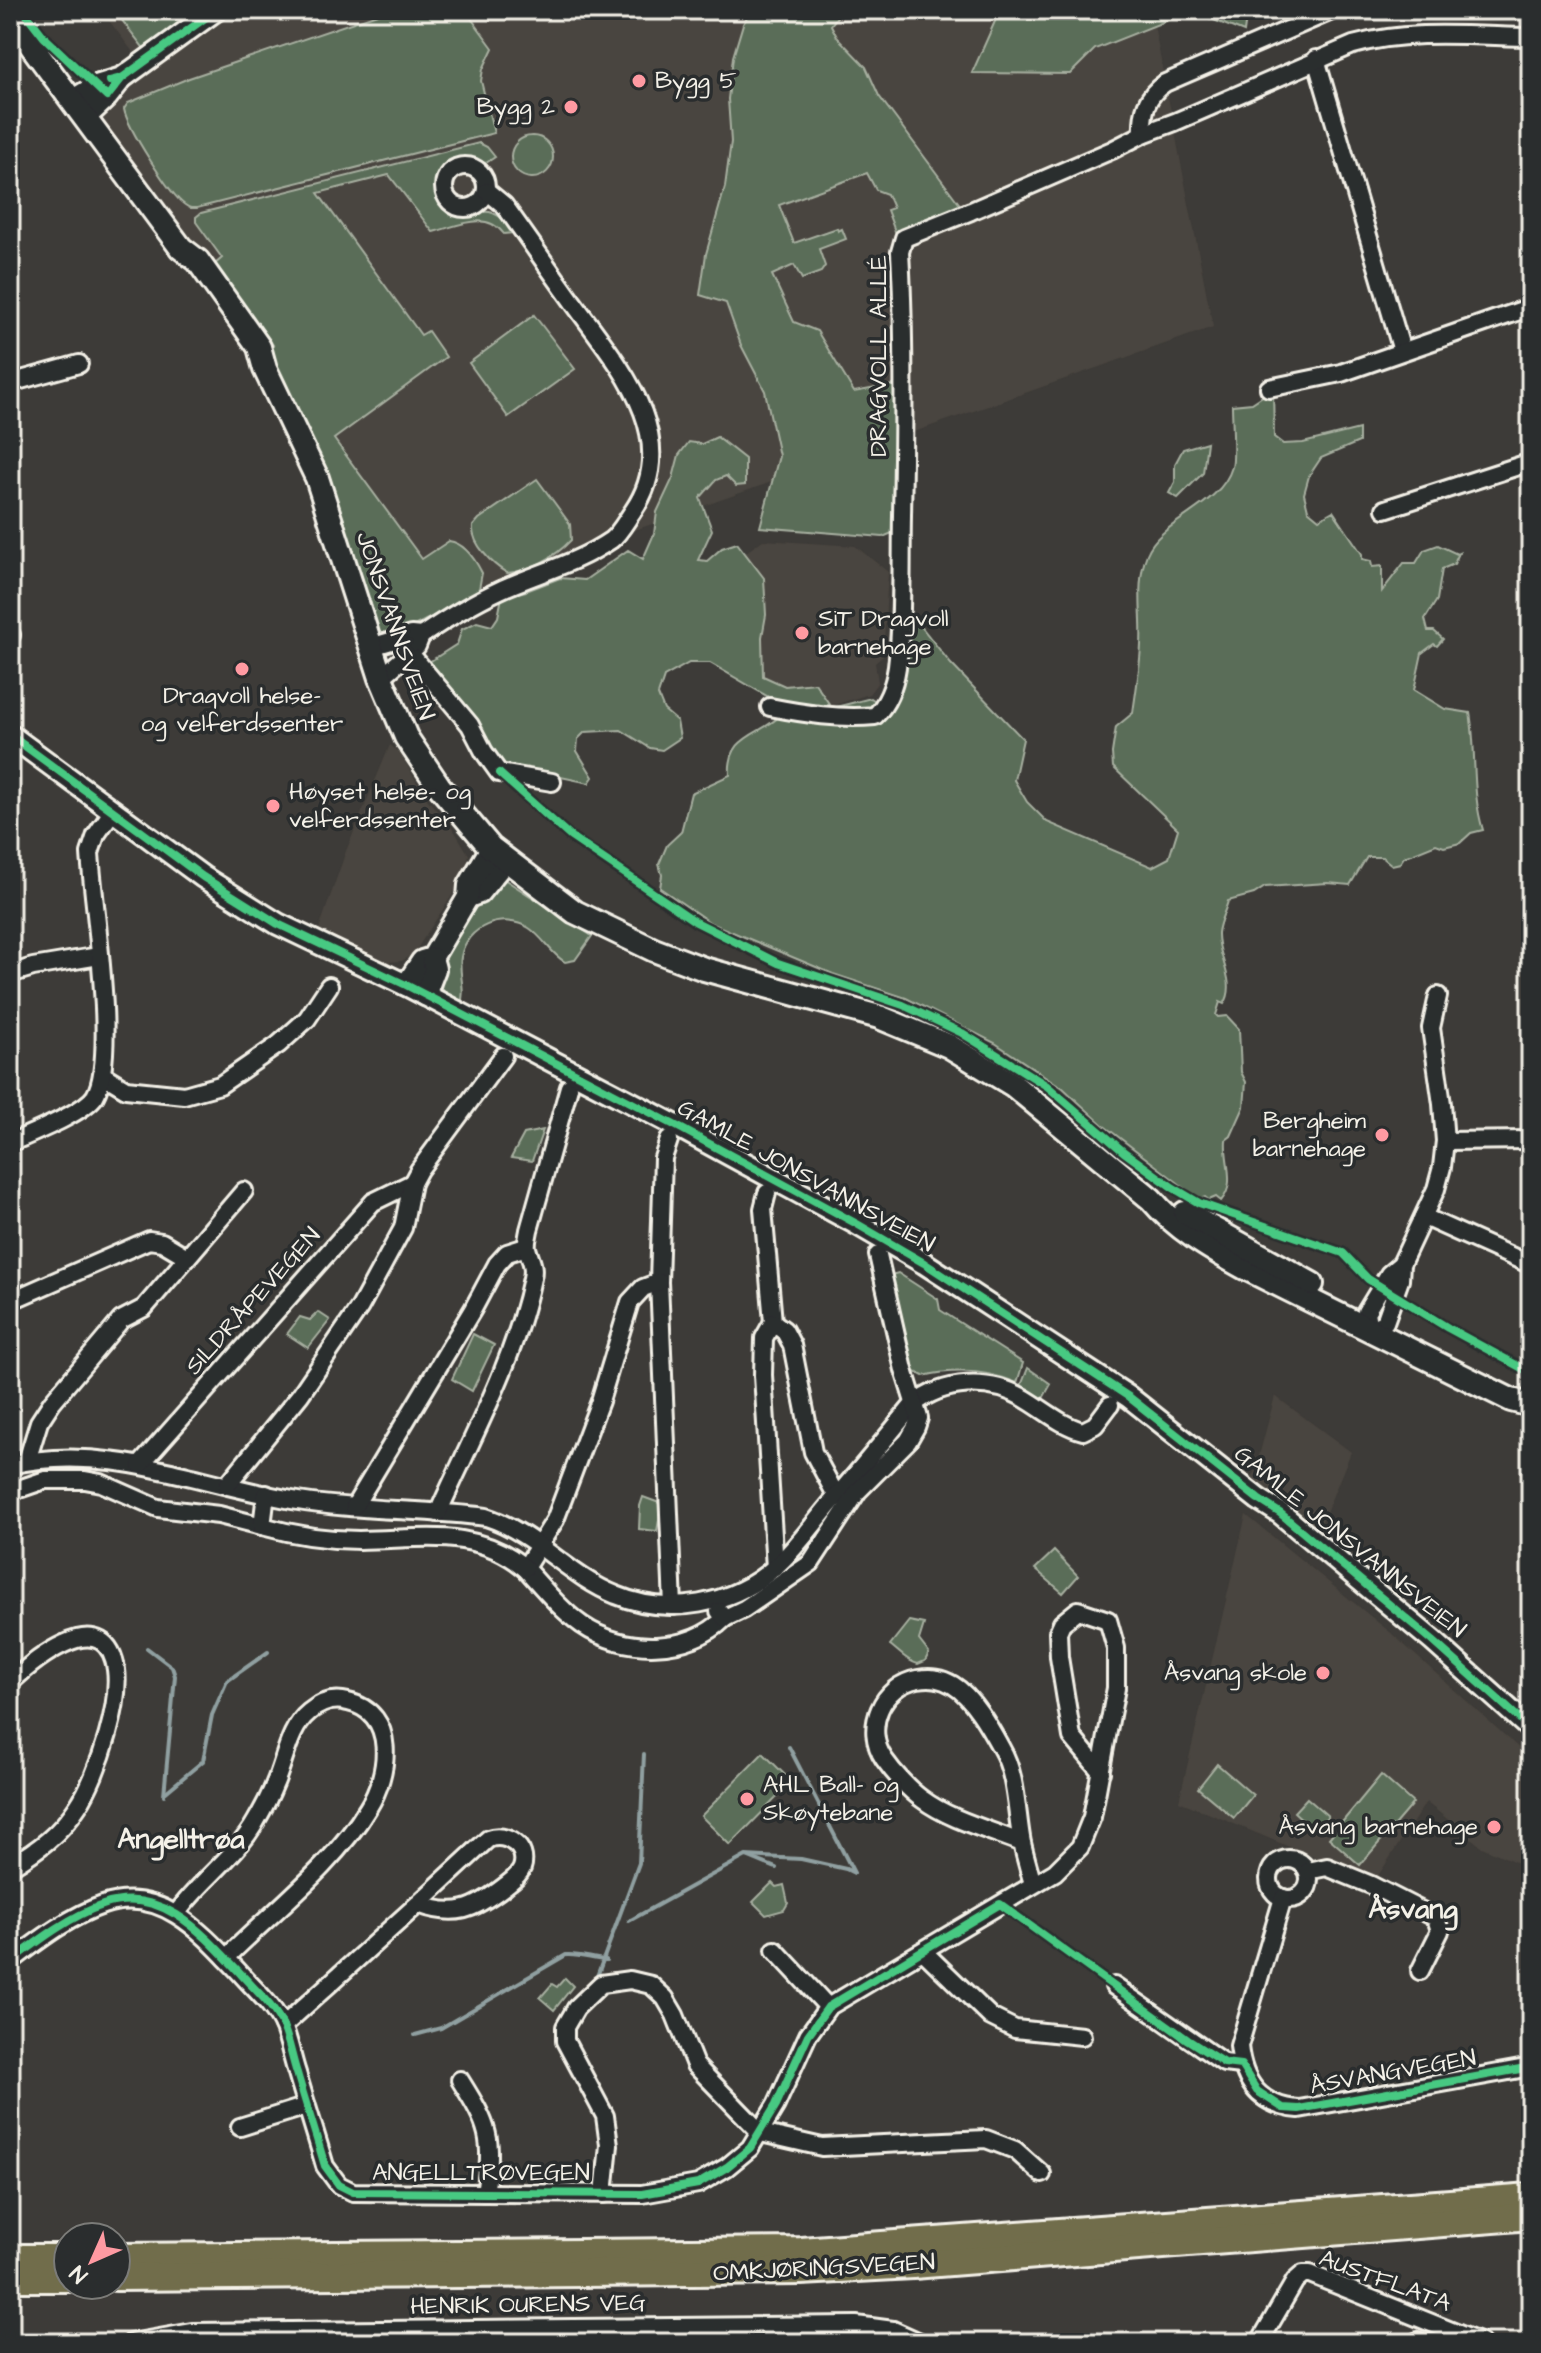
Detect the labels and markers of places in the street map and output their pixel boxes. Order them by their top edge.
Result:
place label: Bygg 5 [655,64,737,99]
marker: Bygg 5 [630,72,648,90]
place label: Bygg 2 [477,90,555,125]
marker: Bygg 2 [562,98,580,116]
place label: SiT Dragvoll barnehage [818,602,949,665]
marker: SiT Dragvoll barnehage [793,624,811,642]
marker: Dragvoll helse- og velferdssenter [233,660,251,678]
place label: Dragvoll helse- og velferdssenter [141,679,343,742]
place label: Høyset helse- og velferdssenter [289,775,471,837]
marker: Høyset helse- og velferdssenter [264,797,282,815]
place label: Bergheim barnehage [1253,1104,1366,1167]
marker: Bergheim barnehage [1373,1126,1391,1144]
place label: Åsvang skole [1164,1656,1307,1691]
marker: Åsvang skole [1314,1664,1332,1682]
place label: AHL Ball- og Skøytebane [763,1768,899,1831]
marker: AHL Ball- og Skøytebane [738,1790,756,1808]
place label: Åsvang barnehage [1279,1810,1478,1845]
marker: Åsvang barnehage [1485,1818,1503,1836]

